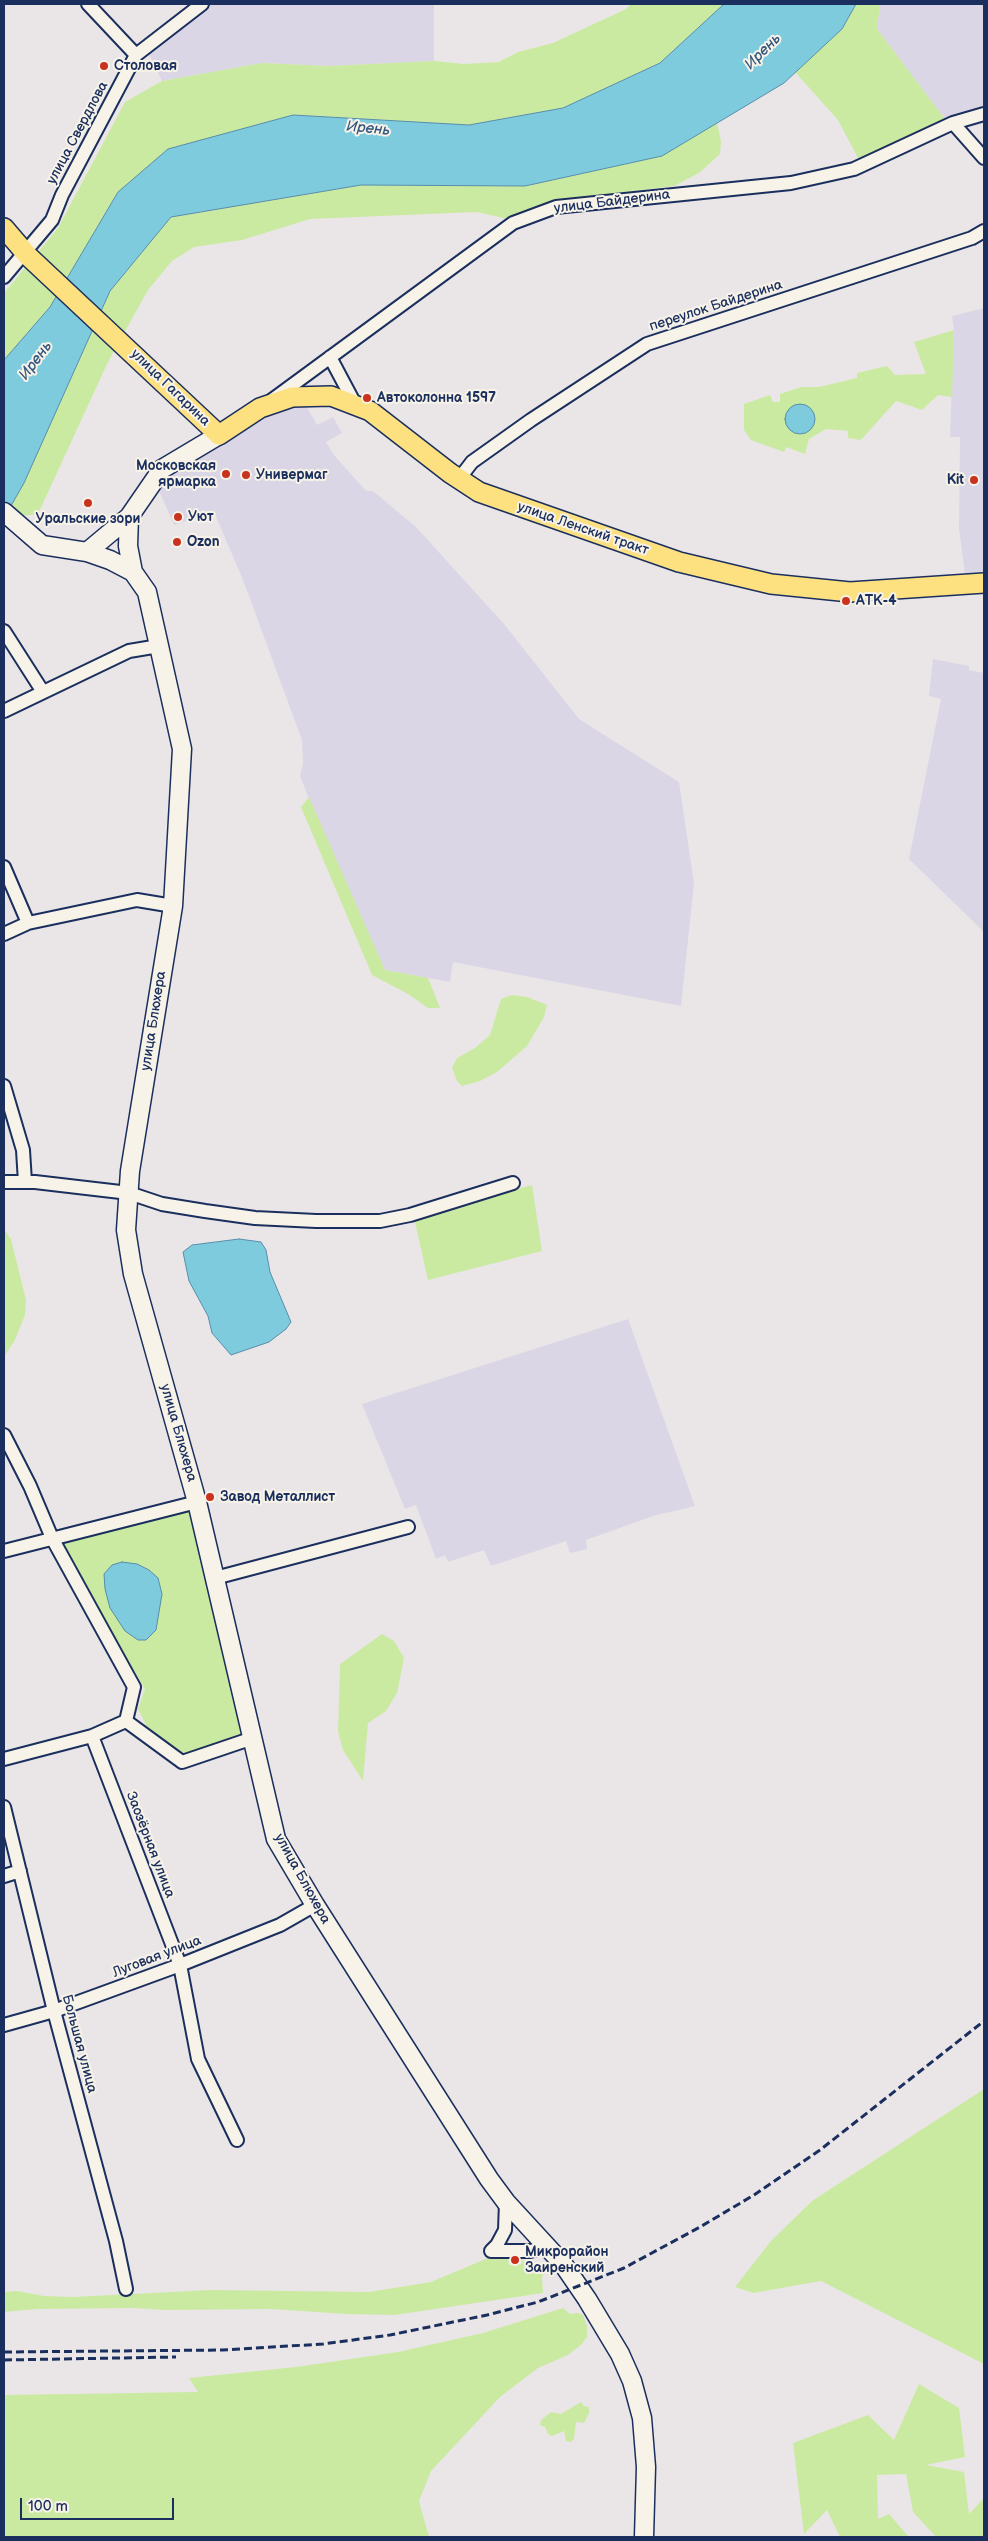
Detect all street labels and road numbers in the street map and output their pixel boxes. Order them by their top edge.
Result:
street label: улица Свердлова [44,79,112,187]
street label: улица Байдерина [553,187,671,217]
street label: переулок Байдерина [647,277,785,335]
street label: улица Гагарина [127,346,213,430]
street label: улица Ленский тракт [515,499,651,559]
street label: улица Блюхера [138,970,170,1072]
street label: улица Блюхера [156,1382,200,1484]
street label: Заозёрная улица [122,1789,178,1901]
street label: улица Блюхера [270,1831,334,1927]
street label: Луговая улица [110,1932,204,1982]
street label: Большая улица [58,1993,100,2095]

